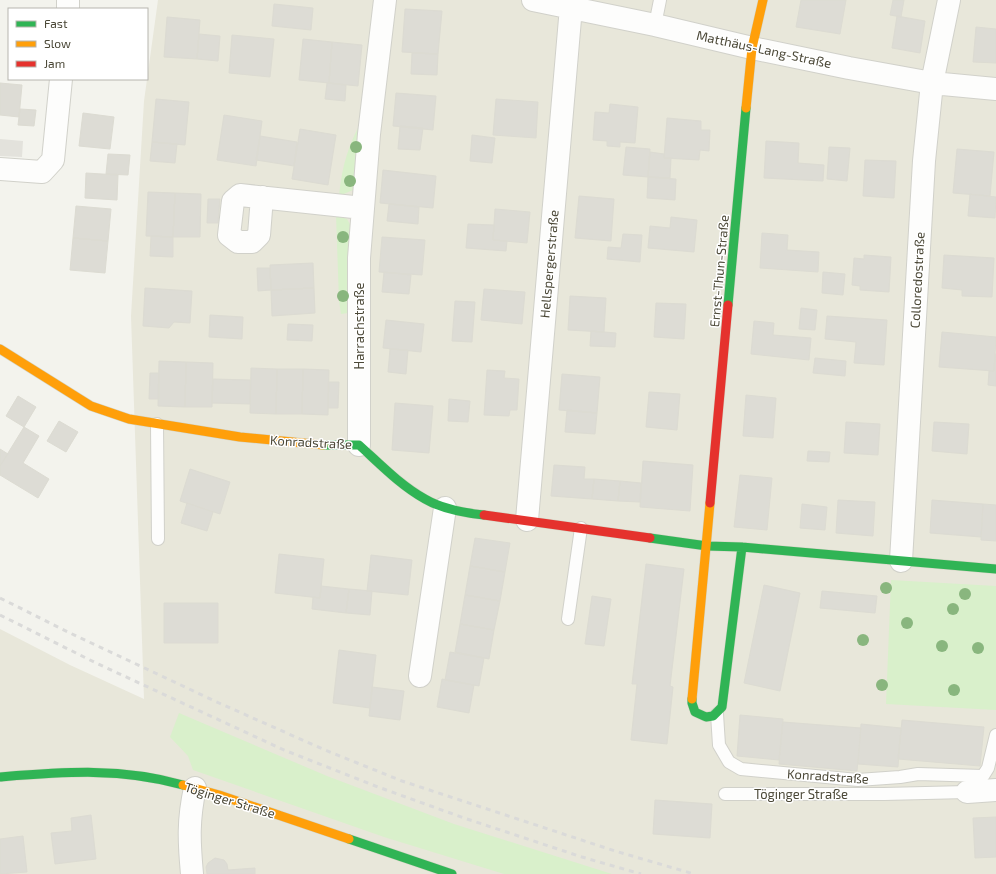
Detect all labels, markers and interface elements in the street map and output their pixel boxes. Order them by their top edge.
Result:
legend [8,8,148,80]
text: Fast [44,16,68,30]
street label: Matthäus-Lang-Straße [695,27,833,71]
text: Slow [44,36,71,50]
text: Jam [44,56,65,70]
street label: Hellspergerstraße [536,209,562,319]
street label: Ernst-Thun-Straße [706,214,732,328]
street label: Colloredostraße [906,231,928,329]
street label: Harrachstraße [351,283,367,369]
street label: Konradstraße [270,432,352,452]
street label: Konradstraße [787,765,869,787]
street label: Töginger Straße [183,779,277,821]
street label: Töginger Straße [754,786,848,802]

